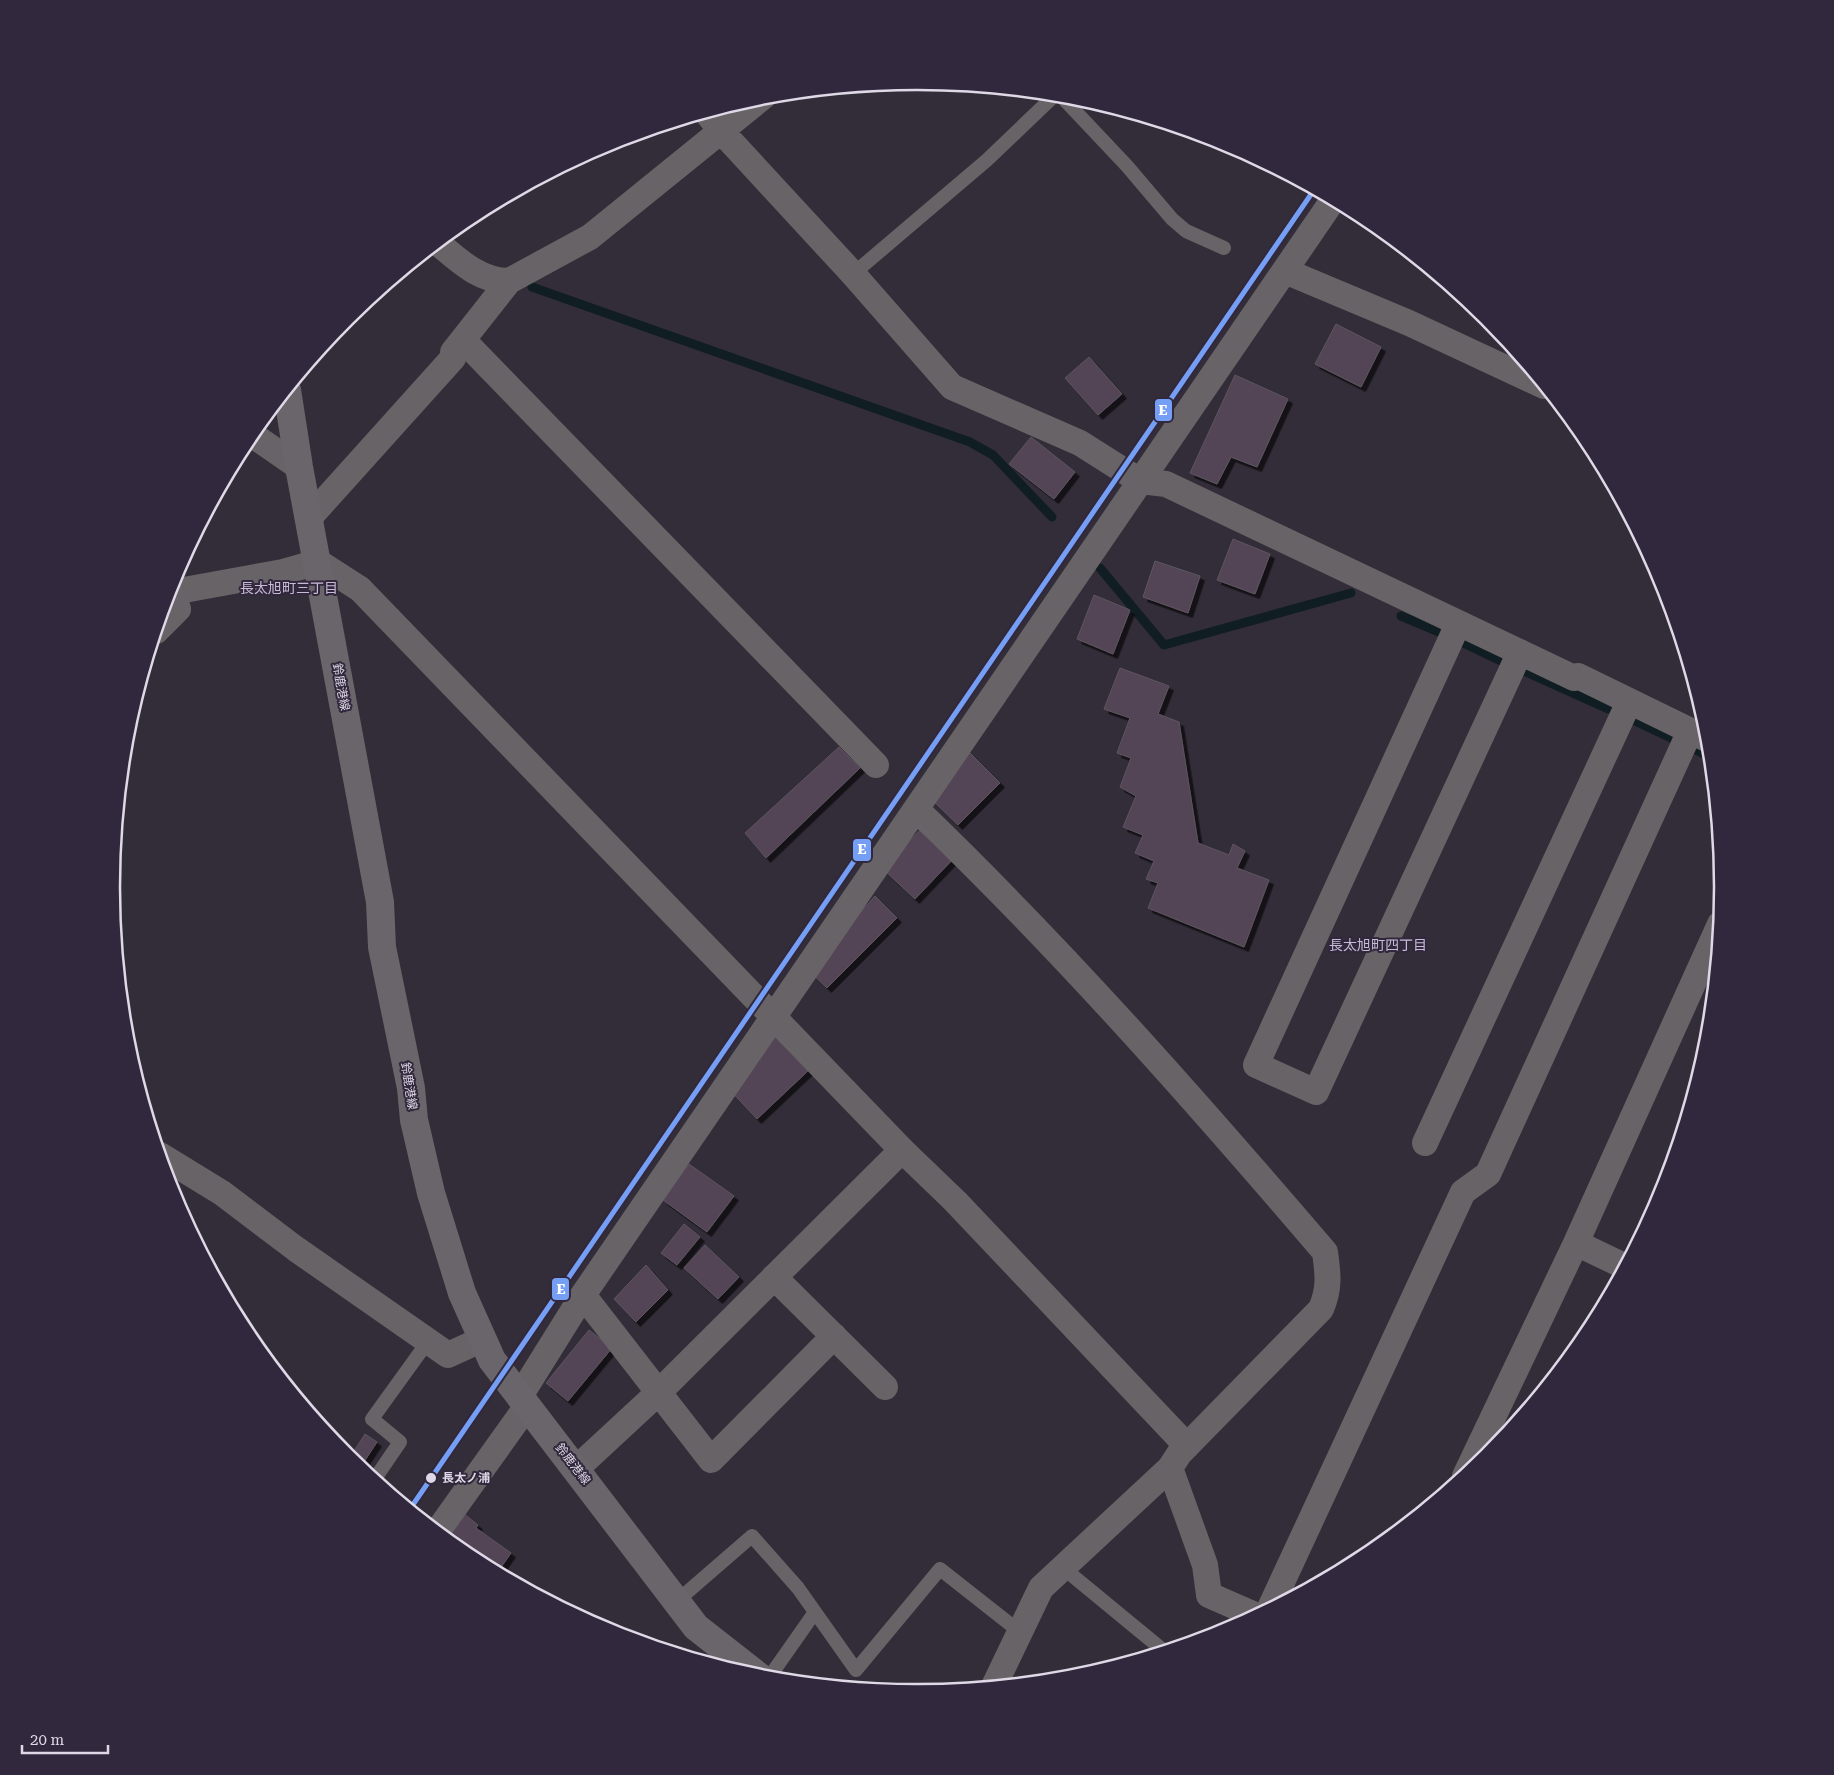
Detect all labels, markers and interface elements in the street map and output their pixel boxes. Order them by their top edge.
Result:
line badge: E [1154,398,1173,422]
text: E [1158,402,1168,418]
district label: 長太旭町三丁目 [240,580,338,596]
street label: 鈴鹿港線 [330,662,352,712]
line badge: E [852,838,872,862]
text: E [857,841,867,857]
district label: 長太旭町四丁目 [1329,937,1427,953]
street label: 鈴鹿港線 [398,1061,420,1111]
line badge: E [551,1277,570,1301]
text: E [556,1281,566,1297]
street label: 鈴鹿港線 [553,1441,593,1487]
marker: 長太ノ浦 [424,1471,438,1485]
place label: 長太ノ浦 [442,1471,490,1485]
scale bar [22,1722,109,1754]
text: 20 m [30,1731,65,1749]

